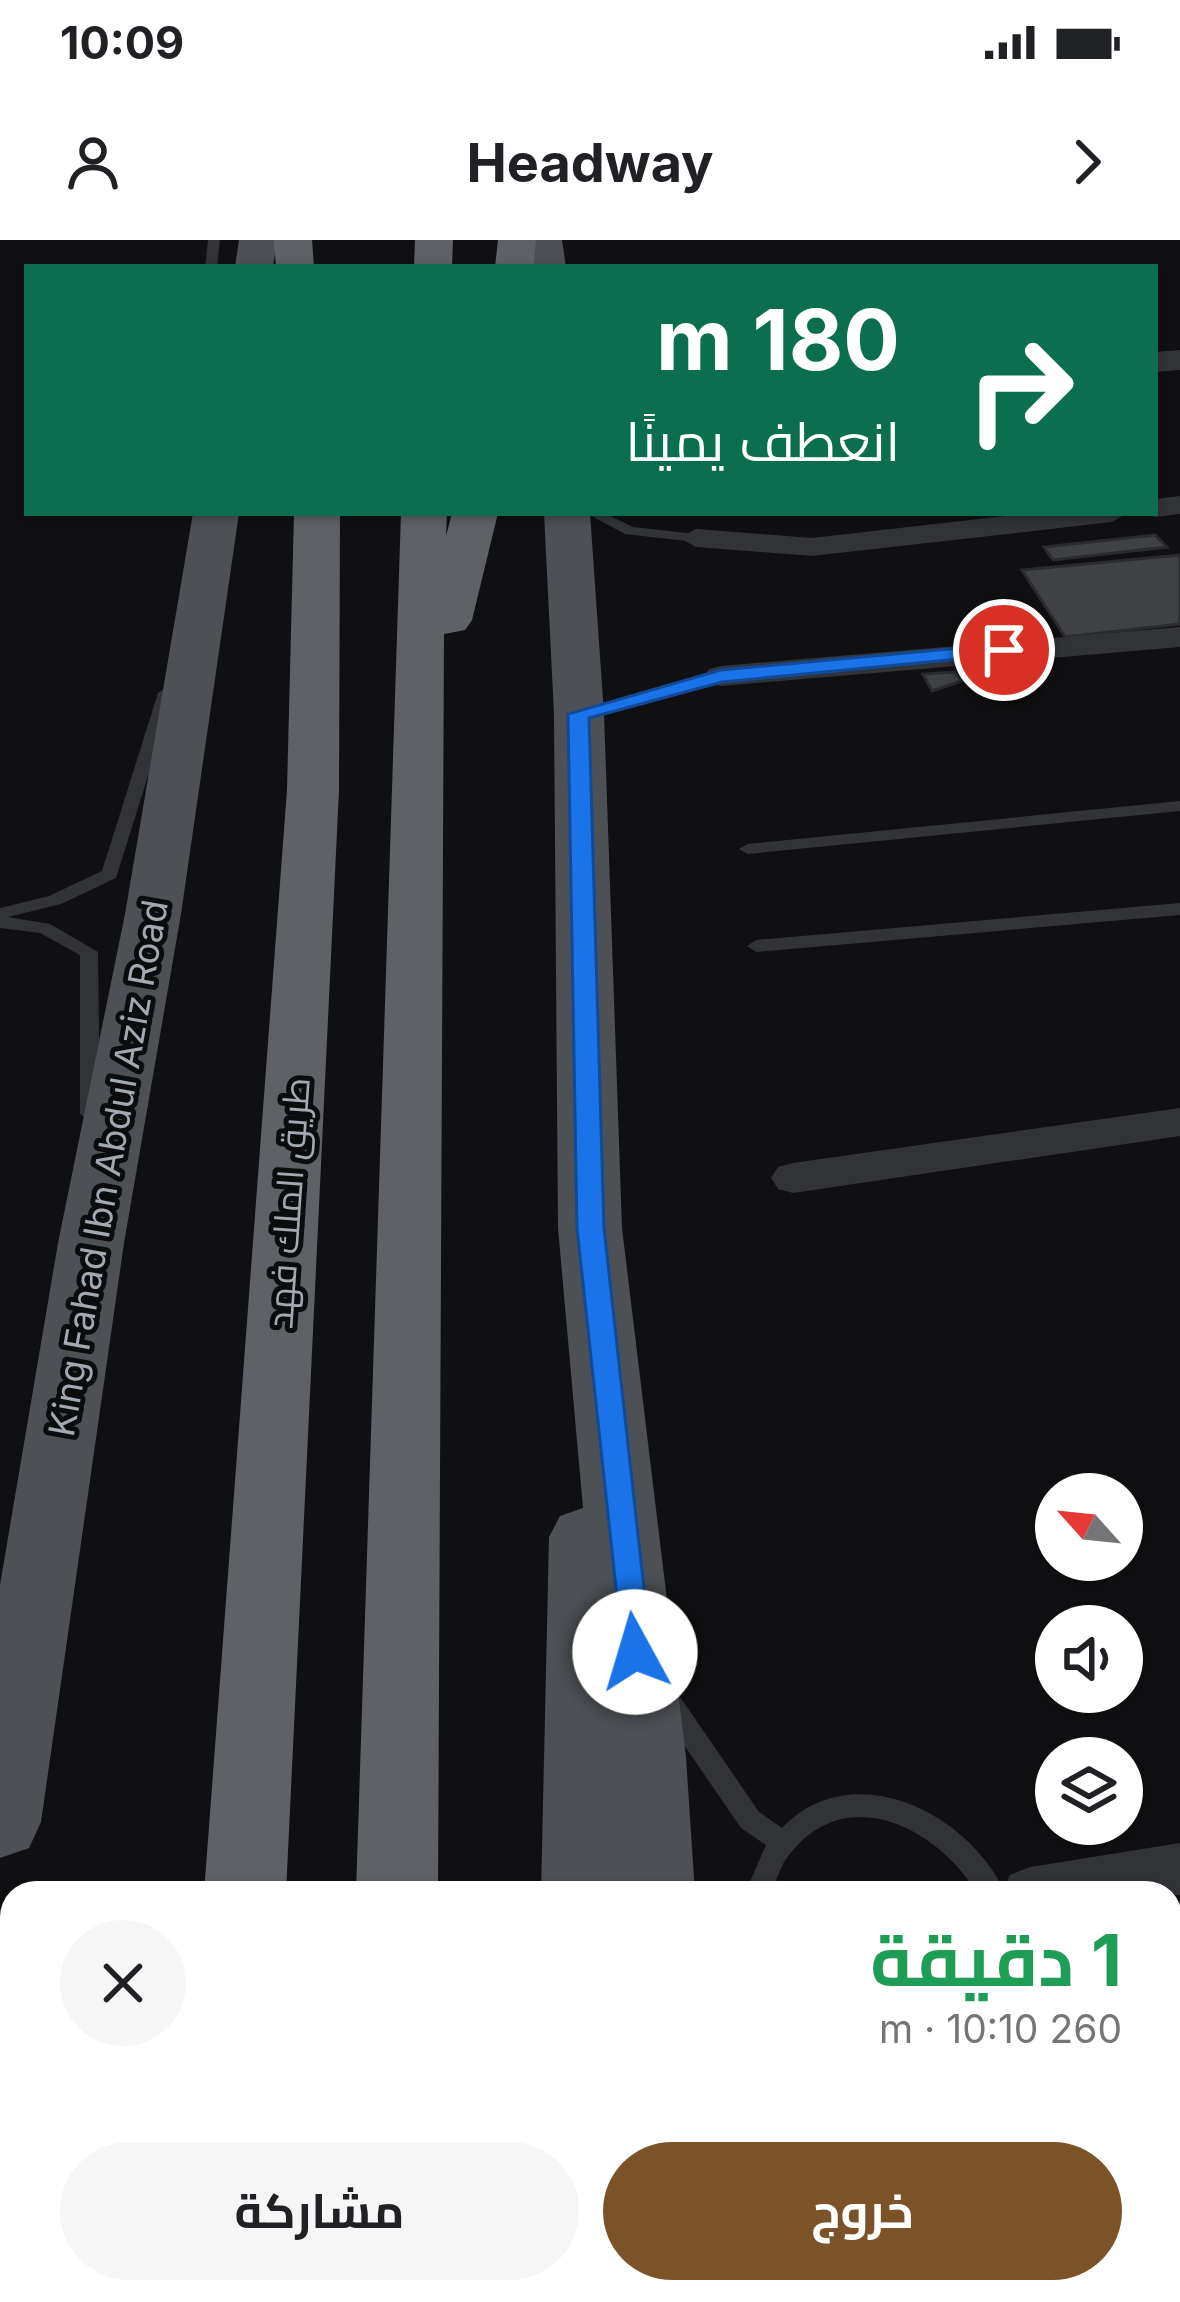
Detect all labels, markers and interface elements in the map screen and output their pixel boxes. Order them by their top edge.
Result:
text: 10:09 [60,15,184,70]
icon: person [60,129,126,195]
icon: forward [1054,129,1120,195]
text: Headway [466,130,714,195]
text: 180 m [656,289,900,390]
icon: right [942,312,1098,468]
text: انعطف يمينًا [626,409,900,474]
pin [953,599,1055,701]
icon: arrive [971,617,1037,683]
street label: King Fahad Ibn Abdul Aziz Road [39,896,177,1440]
street label: طريق الملك فهد [257,1076,320,1330]
north arrow [1035,1473,1143,1581]
map controls [1035,1473,1143,1845]
position arrow [572,1589,698,1715]
button: sound [1035,1605,1143,1713]
button: layers [1035,1737,1143,1845]
text: 1 دقيقة [870,1916,1122,2003]
button: close [60,1920,186,2046]
text: 260 m · 10:10 [879,2005,1122,2052]
button: مشاركة [60,2142,579,2280]
button: خروج [603,2142,1122,2280]

